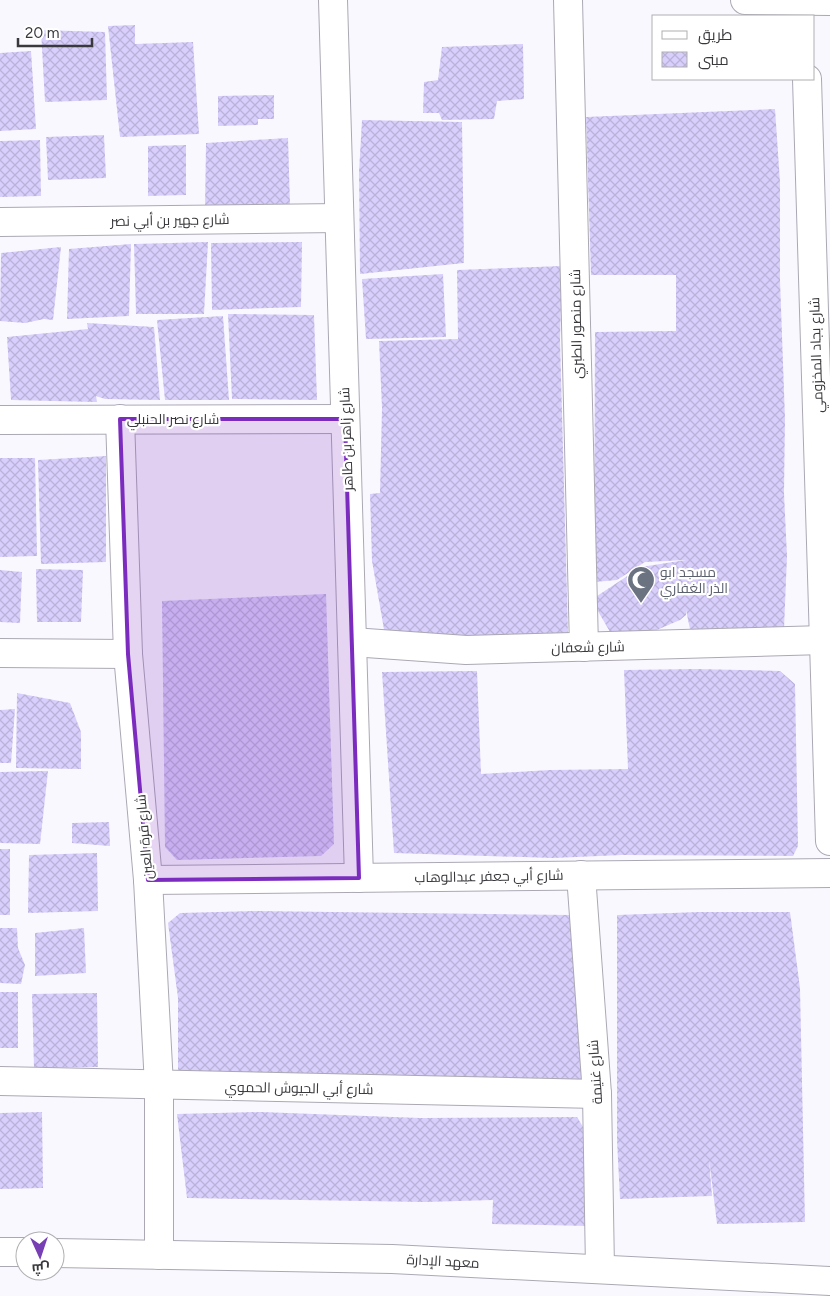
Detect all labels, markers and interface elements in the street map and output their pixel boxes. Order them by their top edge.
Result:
scale bar [18,15,91,47]
legend [652,15,815,80]
text: 20 m [25,24,59,42]
text: طريق [698,26,732,45]
text: مبنى [698,51,729,70]
street label: شارع جهير بن أبي نصر [109,210,230,233]
street label: شارع منصور الطبري [567,269,589,379]
street label: شارع بجاد المخزومي [806,297,830,413]
street label: شارع زاهر بن طاهر [336,387,357,492]
street label: شارع نصر الحنبلي [127,411,219,431]
place label: مسجد ابو الذر الغفاري [660,564,728,600]
mosque icon: مسجد ابو الذر الغفاري [626,565,656,604]
street label: شارع شعفان [551,638,625,657]
street label: شارع قرة العين [132,794,157,880]
street label: شارع أبي جعفر عبدالوهاب [414,866,564,889]
street label: شارع غنيمة [585,1039,606,1105]
street label: شارع أبي الجيوش الحموي [224,1078,374,1101]
north arrow [15,1231,65,1281]
street label: معهد الإدارة [406,1251,480,1272]
text: ش [31,1260,50,1277]

